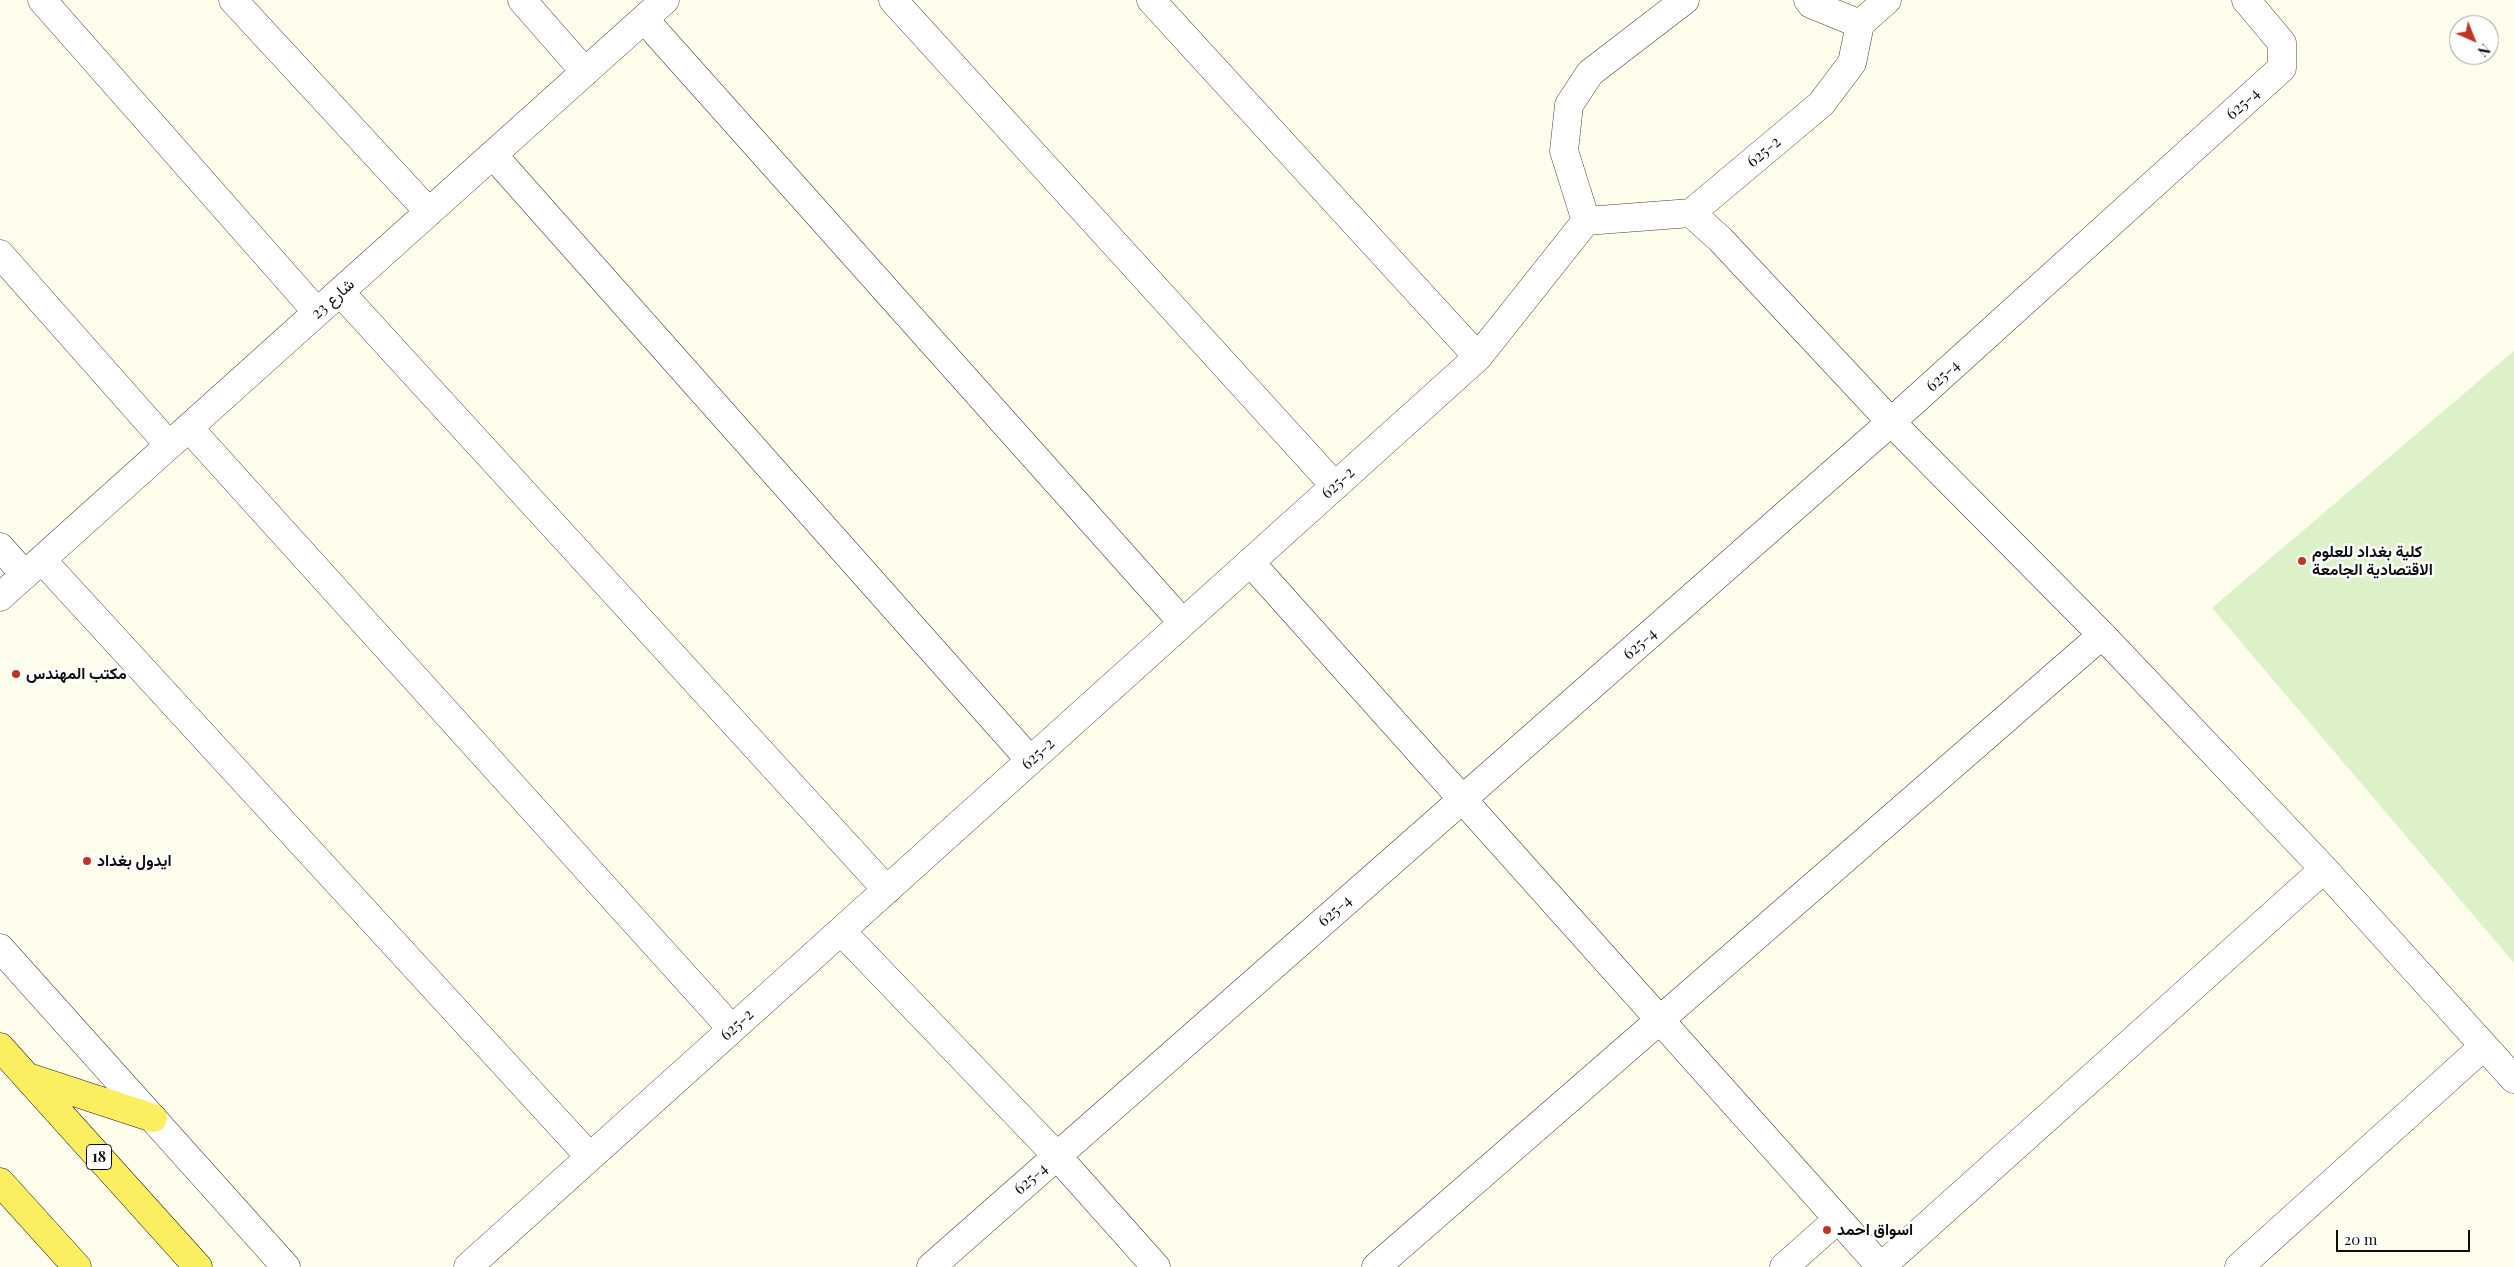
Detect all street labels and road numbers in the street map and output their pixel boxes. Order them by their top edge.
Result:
street label: 625-4 [2222,84,2264,124]
street label: 625-2 [1743,132,1785,172]
street label: شارع 23 [308,275,358,323]
street label: 625-4 [1922,356,1964,396]
street label: 625-2 [1317,463,1359,503]
street label: 625-4 [1619,624,1661,664]
street label: 625-2 [1017,734,1059,774]
street label: 625-4 [1314,891,1356,931]
street label: 625-2 [716,1005,758,1045]
road number: 18 [86,1144,112,1170]
street label: 625-4 [1010,1159,1052,1199]

